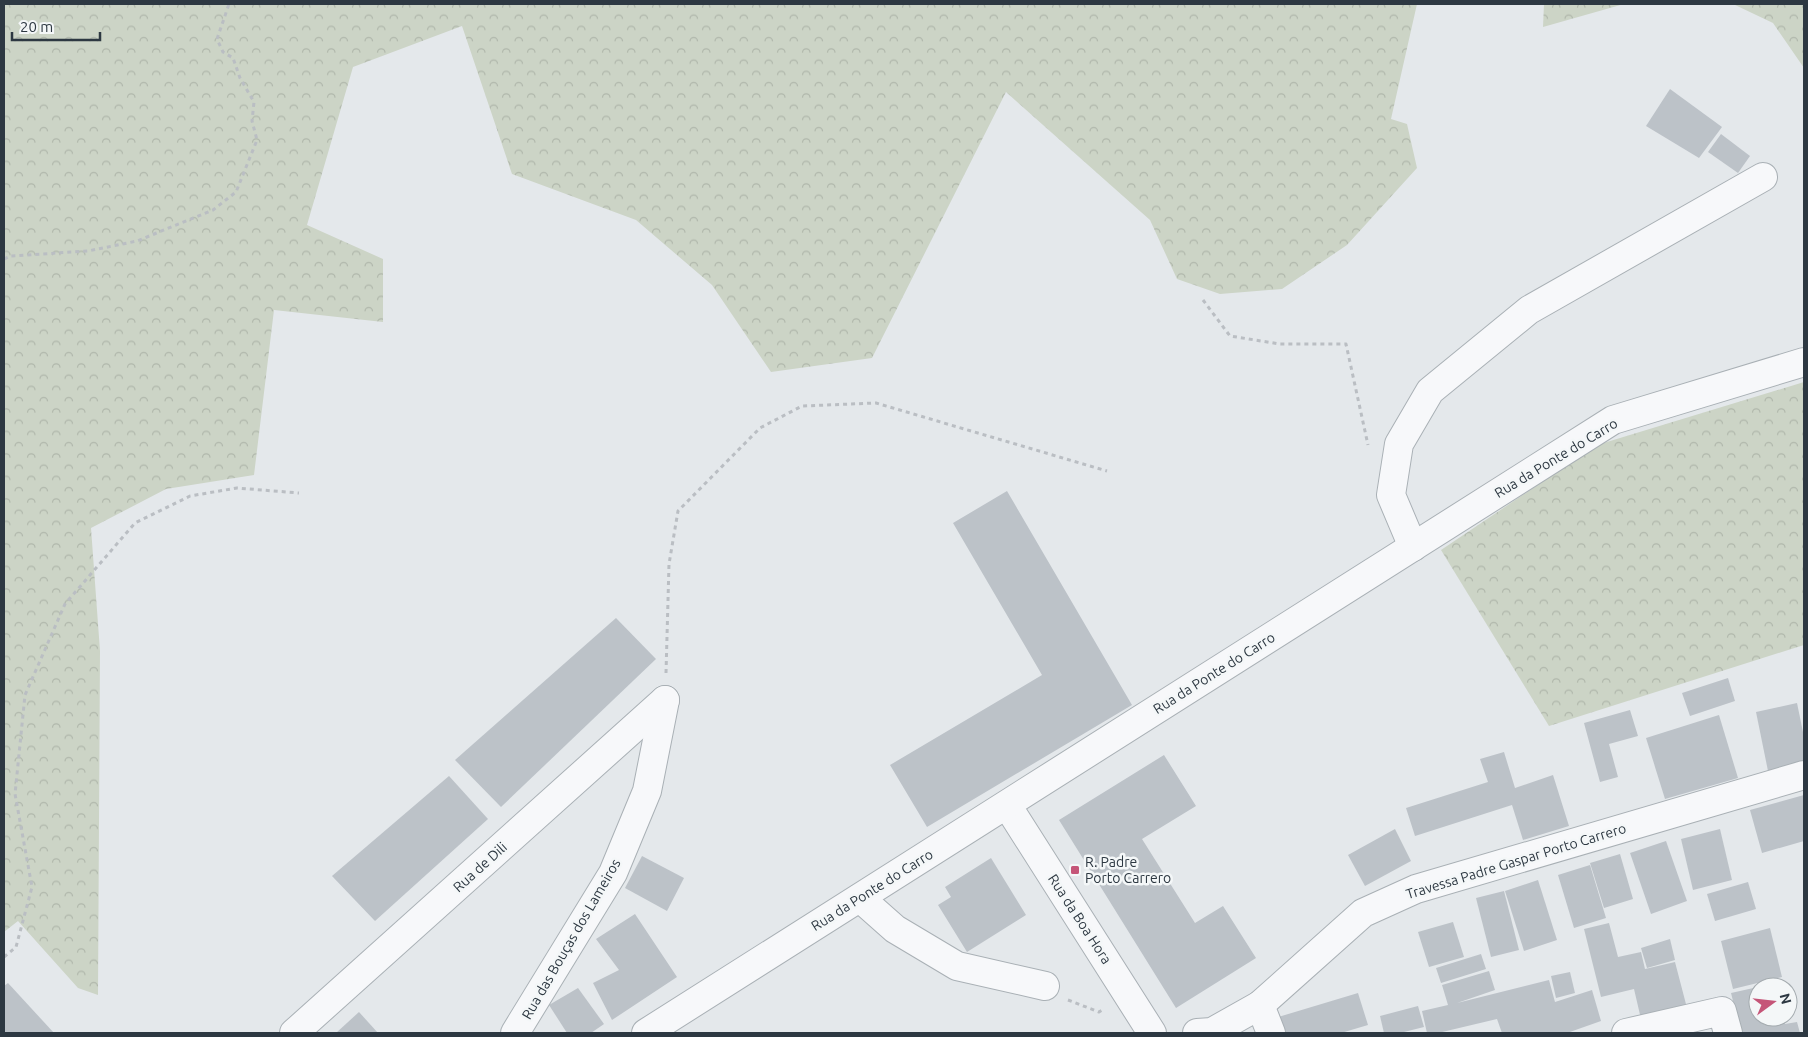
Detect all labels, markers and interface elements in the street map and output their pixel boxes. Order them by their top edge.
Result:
scale bar [12,10,100,42]
text: 20 m [20,18,53,35]
street label: Rua da Ponte do Carro [1492,415,1620,501]
street label: Rua da Ponte do Carro [1150,629,1278,717]
street label: Travessa Padre Gaspar Porto Carrero [1404,820,1628,902]
street label: Rua de Dili [450,839,510,895]
street label: Rua da Ponte do Carro [808,846,936,934]
place label: R. Padre Porto Carrero [1085,854,1171,886]
street label: Rua das Bouças dos Lameiros [518,856,624,1022]
marker: R. Padre Porto Carrero [1069,864,1081,876]
street label: Rua da Boa Hora [1045,871,1115,967]
north arrow [1748,977,1798,1027]
text: N [1776,992,1795,1006]

